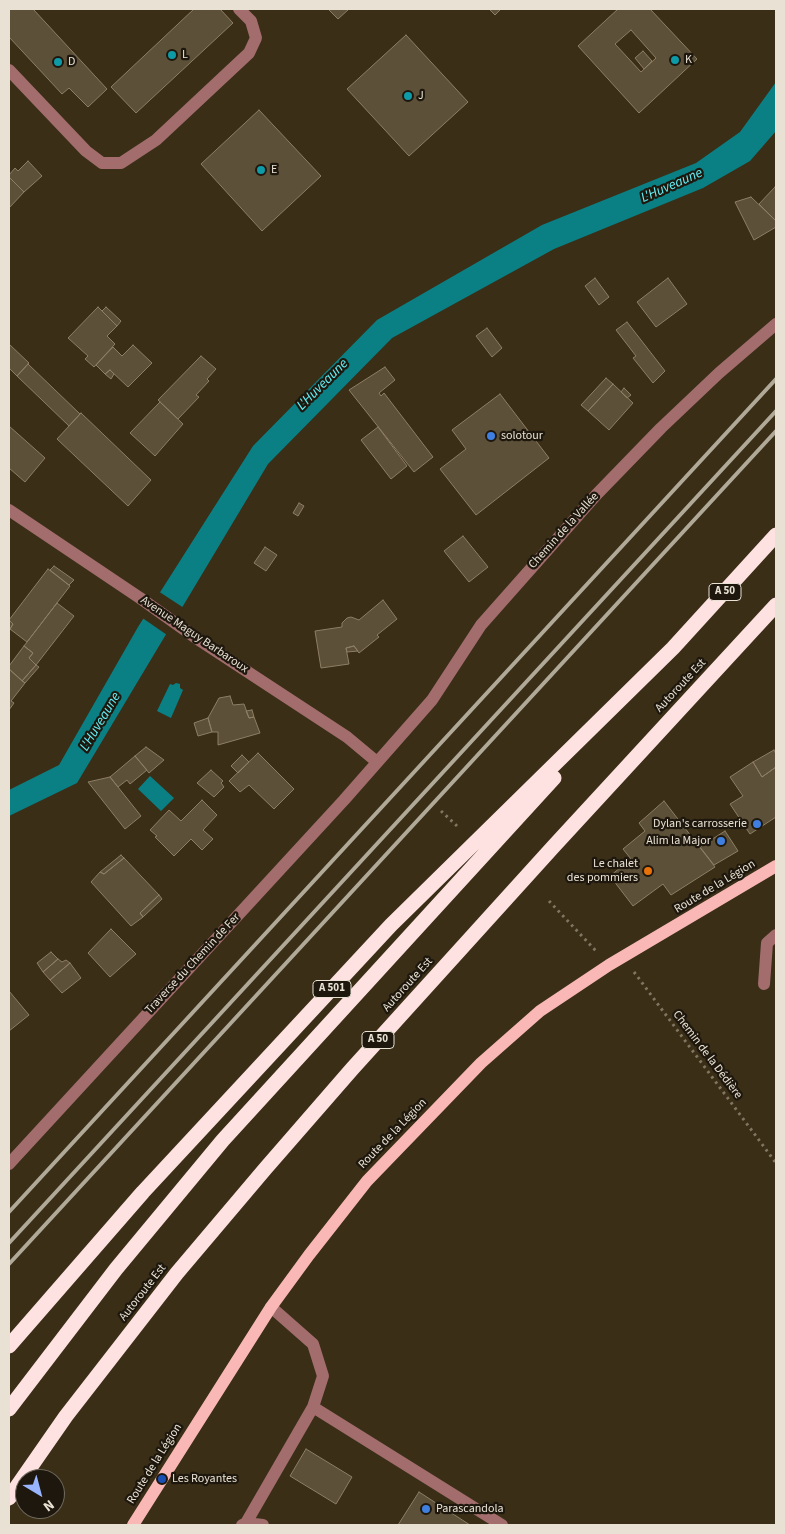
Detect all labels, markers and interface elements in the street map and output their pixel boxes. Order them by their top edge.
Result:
place label: L [182,48,188,62]
marker: L [166,49,178,61]
place label: K [685,53,692,67]
marker: K [669,54,681,66]
place label: D [68,55,75,69]
marker: D [52,56,64,68]
place label: J [418,89,424,103]
marker: J [402,90,414,102]
place label: E [271,163,277,177]
marker: E [255,164,267,176]
water label: L'Huveaune [639,165,705,207]
water label: L'Huveaune [294,356,352,414]
place label: solotour [501,429,543,443]
marker: solotour [485,430,497,442]
street label: Chemin de la Vallée [526,490,602,572]
road number: A 50 [709,584,741,600]
street label: Avenue Maguy Barbaroux [137,594,251,676]
street label: Autoroute Est [653,656,709,716]
water label: L'Huveaune [77,690,125,754]
place label: Dylan's carrosserie [653,817,747,831]
marker: Dylan's carrosserie [751,818,763,830]
place label: Alim la Major [646,834,711,848]
marker: Alim la Major [715,835,727,847]
place label: Le chalet des pommiers [567,857,638,885]
street label: Route de la Légion [672,857,758,917]
marker: Le chalet des pommiers [642,865,654,877]
street label: Traverse du Chemin de Fer [143,911,243,1017]
street label: Autoroute Est [380,955,436,1015]
road number: A 501 [313,981,351,998]
street label: Chemin de la Dédière [669,1008,745,1102]
road number: A 50 [362,1032,394,1048]
street label: Route de la Légion [356,1096,430,1172]
street label: Autoroute Est [116,1262,170,1324]
street label: Route de la Légion [124,1421,186,1507]
north arrow [15,1469,65,1519]
place label: Les Royantes [172,1472,237,1486]
marker: Les Royantes [156,1473,168,1485]
text: N [39,1494,58,1516]
place label: Parascandola [436,1502,504,1516]
marker: Parascandola [420,1503,432,1515]

